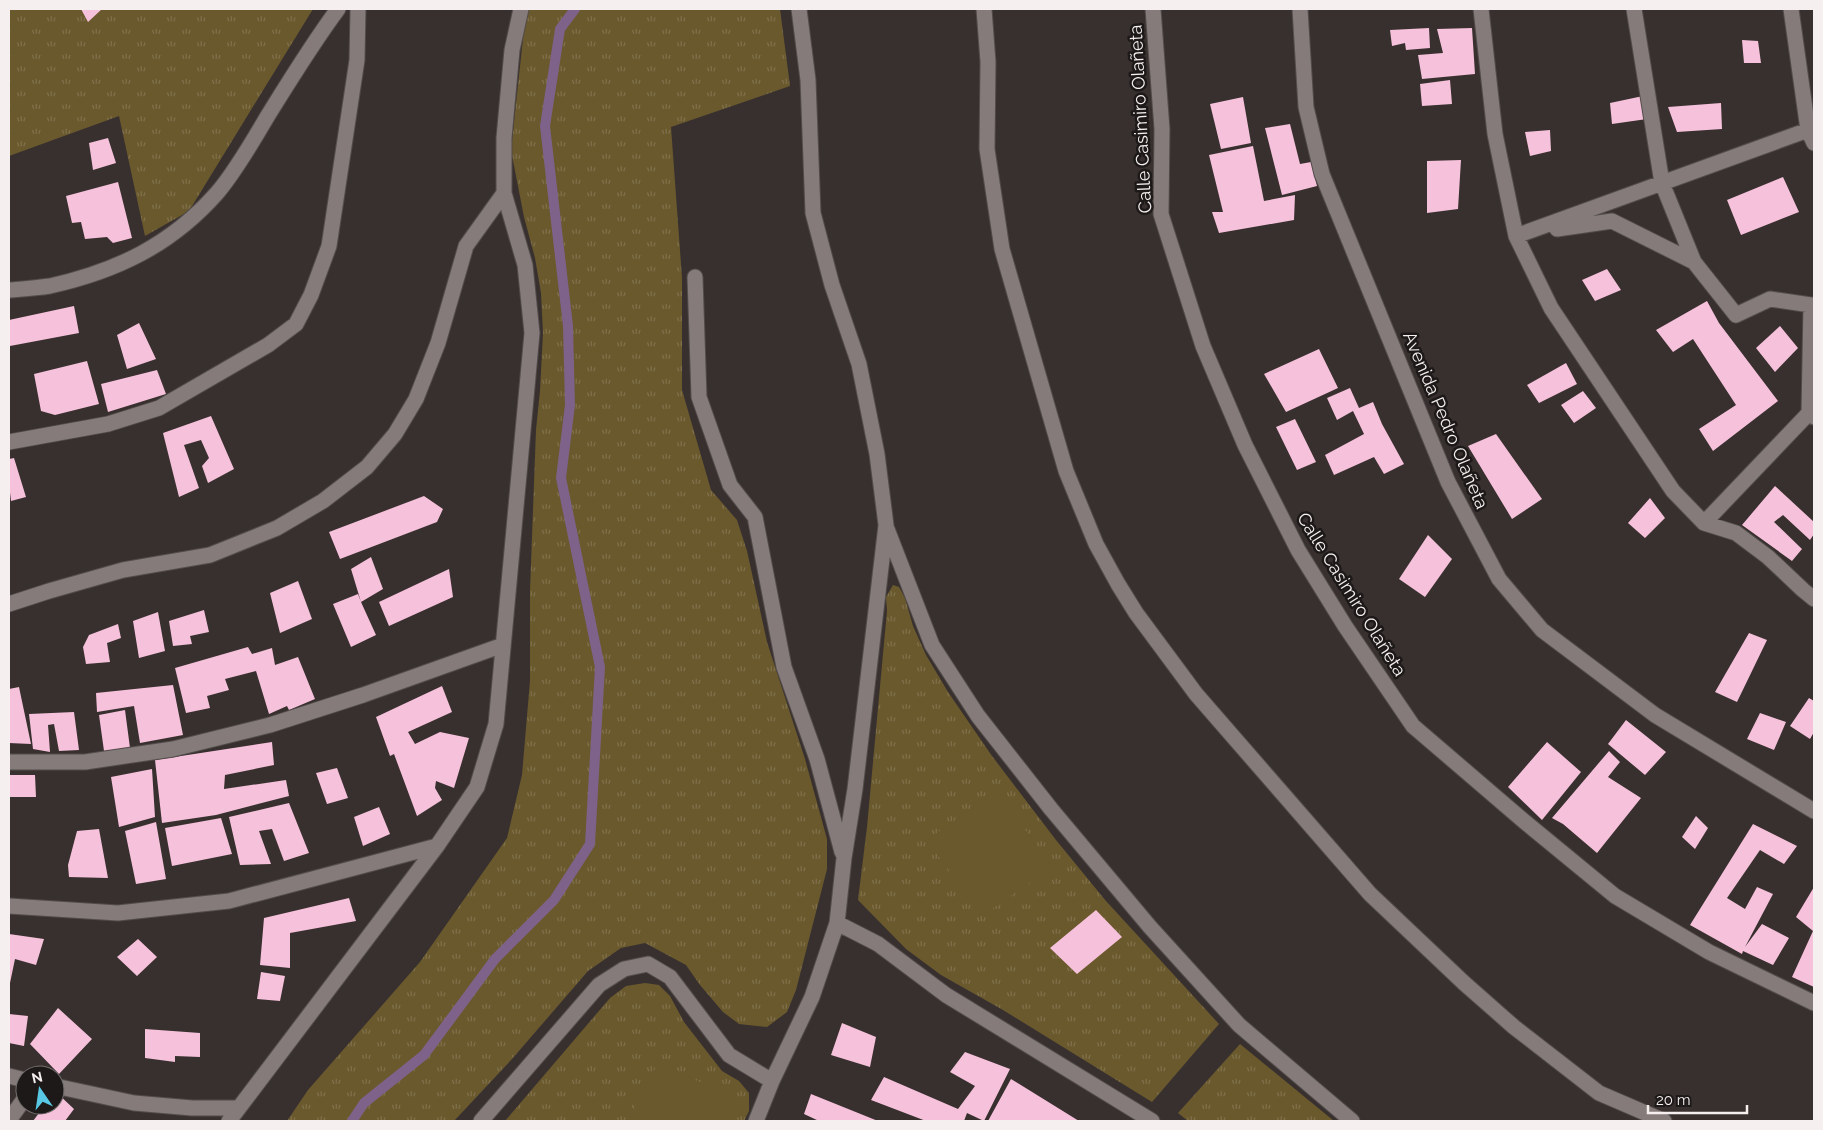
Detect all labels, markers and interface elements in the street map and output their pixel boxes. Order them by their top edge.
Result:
street label: Calle Casimiro Olañeta [1125,24,1155,214]
street label: Avenida Pedro Olañeta [1399,328,1493,512]
street label: Calle Casimiro Olañeta [1293,508,1411,680]
north arrow [15,1065,65,1115]
text: N [30,1068,44,1086]
scale bar [1648,1082,1747,1114]
text: 20 m [1656,1091,1691,1109]

